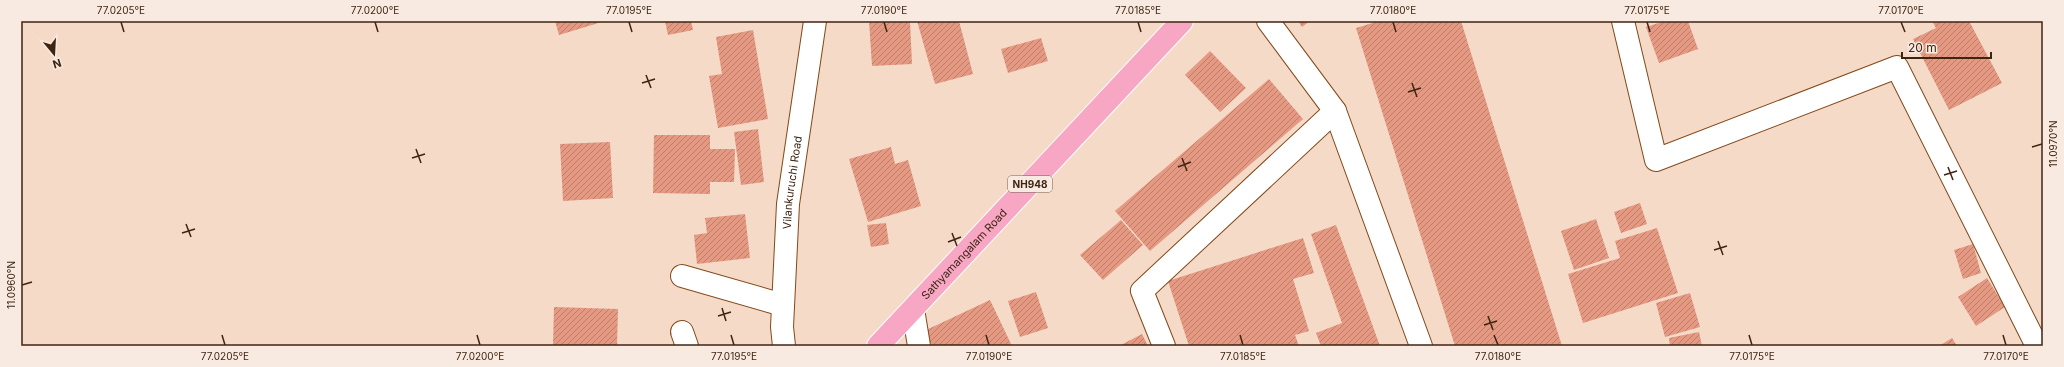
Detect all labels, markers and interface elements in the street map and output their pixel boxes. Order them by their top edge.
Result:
text: 77.0205°E [97,4,145,16]
text: 77.0200°E [351,4,399,16]
text: 77.0195°E [606,4,652,16]
text: 77.0190°E [861,4,907,16]
text: 77.0185°E [1115,4,1161,16]
text: 77.0180°E [1370,4,1416,16]
text: 77.0175°E [1624,4,1670,16]
text: 77.0170°E [1878,4,1924,16]
north arrow [34,34,74,74]
scale bar [1902,34,1991,60]
text: 20 m [1908,40,1937,55]
text: N [51,56,63,71]
text: 11.0970°N [2047,121,2059,167]
street label: Vilankuruchi Road [780,135,805,230]
road number: NH948 [1008,176,1052,192]
street label: Sathyamangalam Road [918,206,1010,302]
text: 11.0960°N [5,261,17,309]
text: 77.0205°E [201,350,249,362]
text: 77.0200°E [456,350,504,362]
text: 77.0195°E [711,350,757,362]
text: 77.0190°E [966,350,1012,362]
text: 77.0185°E [1220,350,1266,362]
text: 77.0180°E [1475,350,1521,362]
text: 77.0175°E [1729,350,1775,362]
text: 77.0170°E [1983,350,2029,362]

